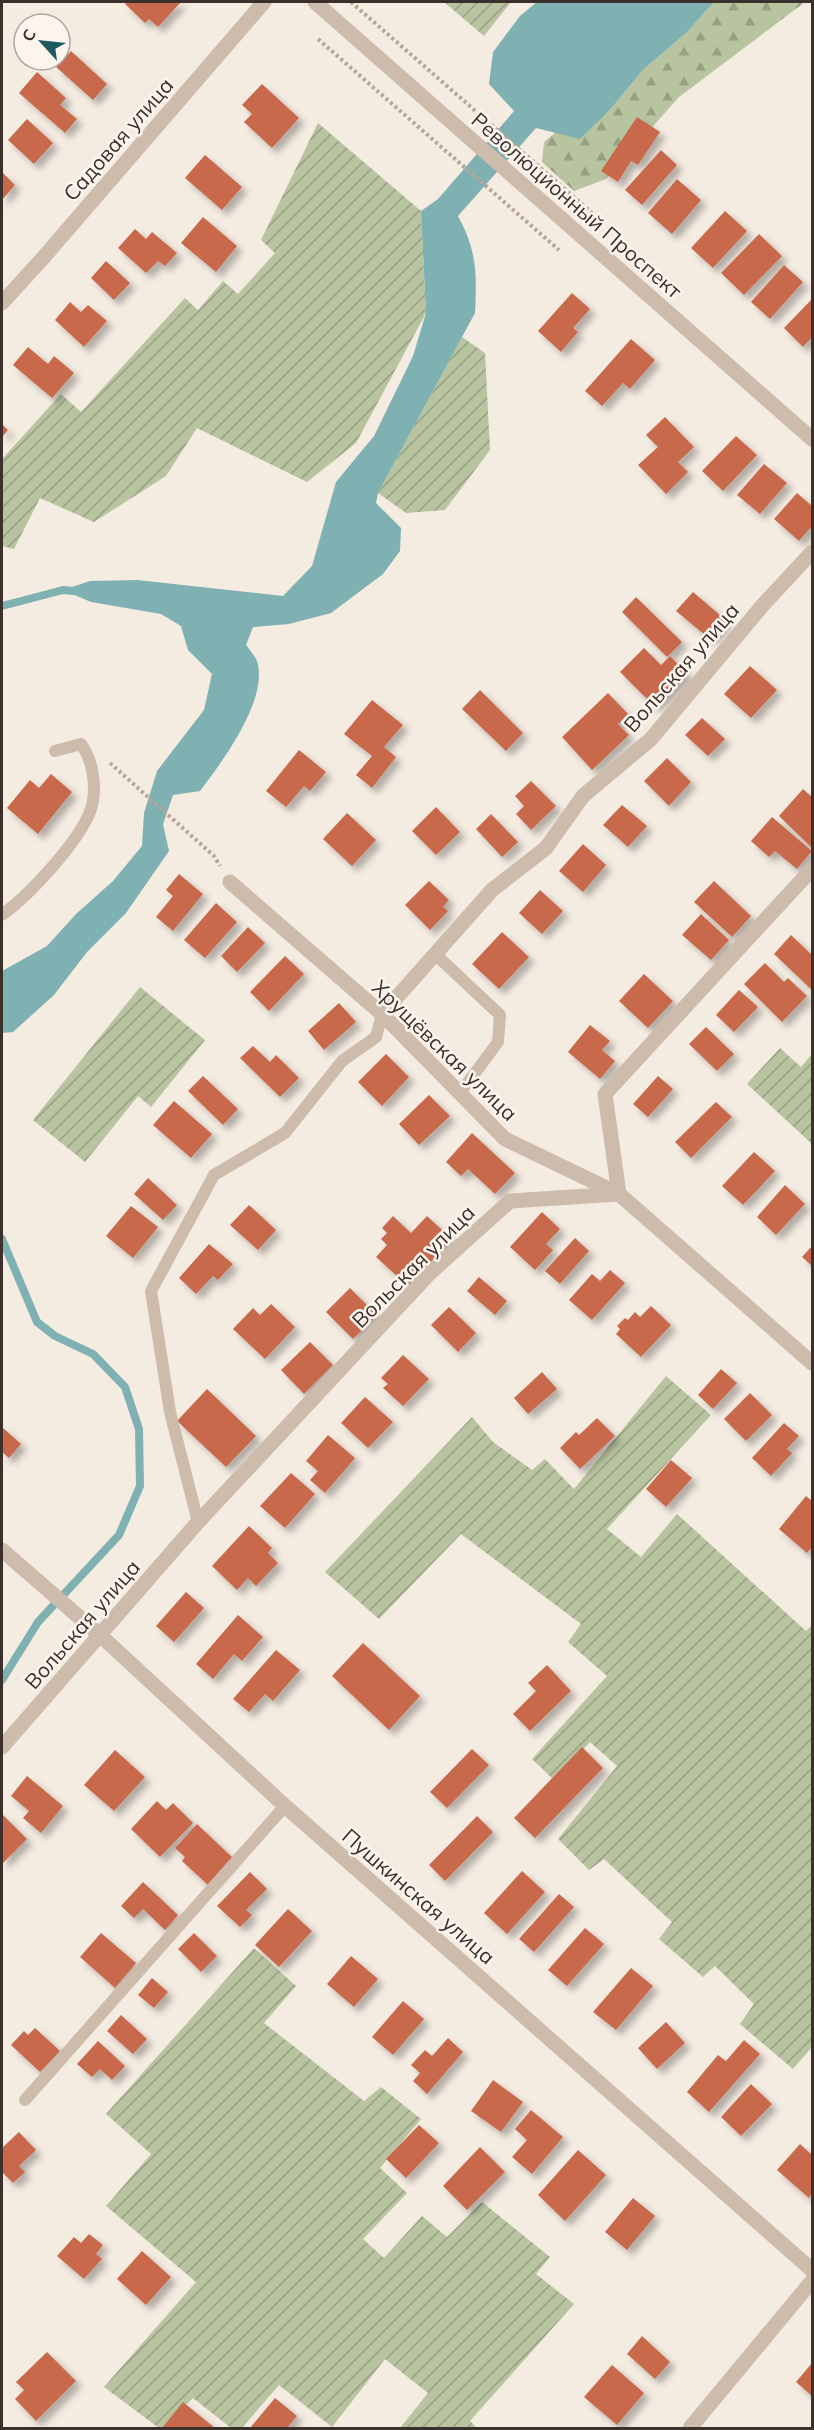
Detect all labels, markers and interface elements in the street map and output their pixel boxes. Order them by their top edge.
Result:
north arrow [12,12,72,72]
text: С [17,26,40,45]
street label: Садовая улица [57,72,179,206]
street label: Революционный Проспект [466,106,688,304]
street label: Вольская улица [618,597,744,737]
street label: Хрущёвская улица [367,974,523,1126]
street label: Вольская улица [346,1199,480,1333]
street label: Вольская улица [19,1554,145,1694]
street label: Пушкинская улица [337,1823,501,1969]

